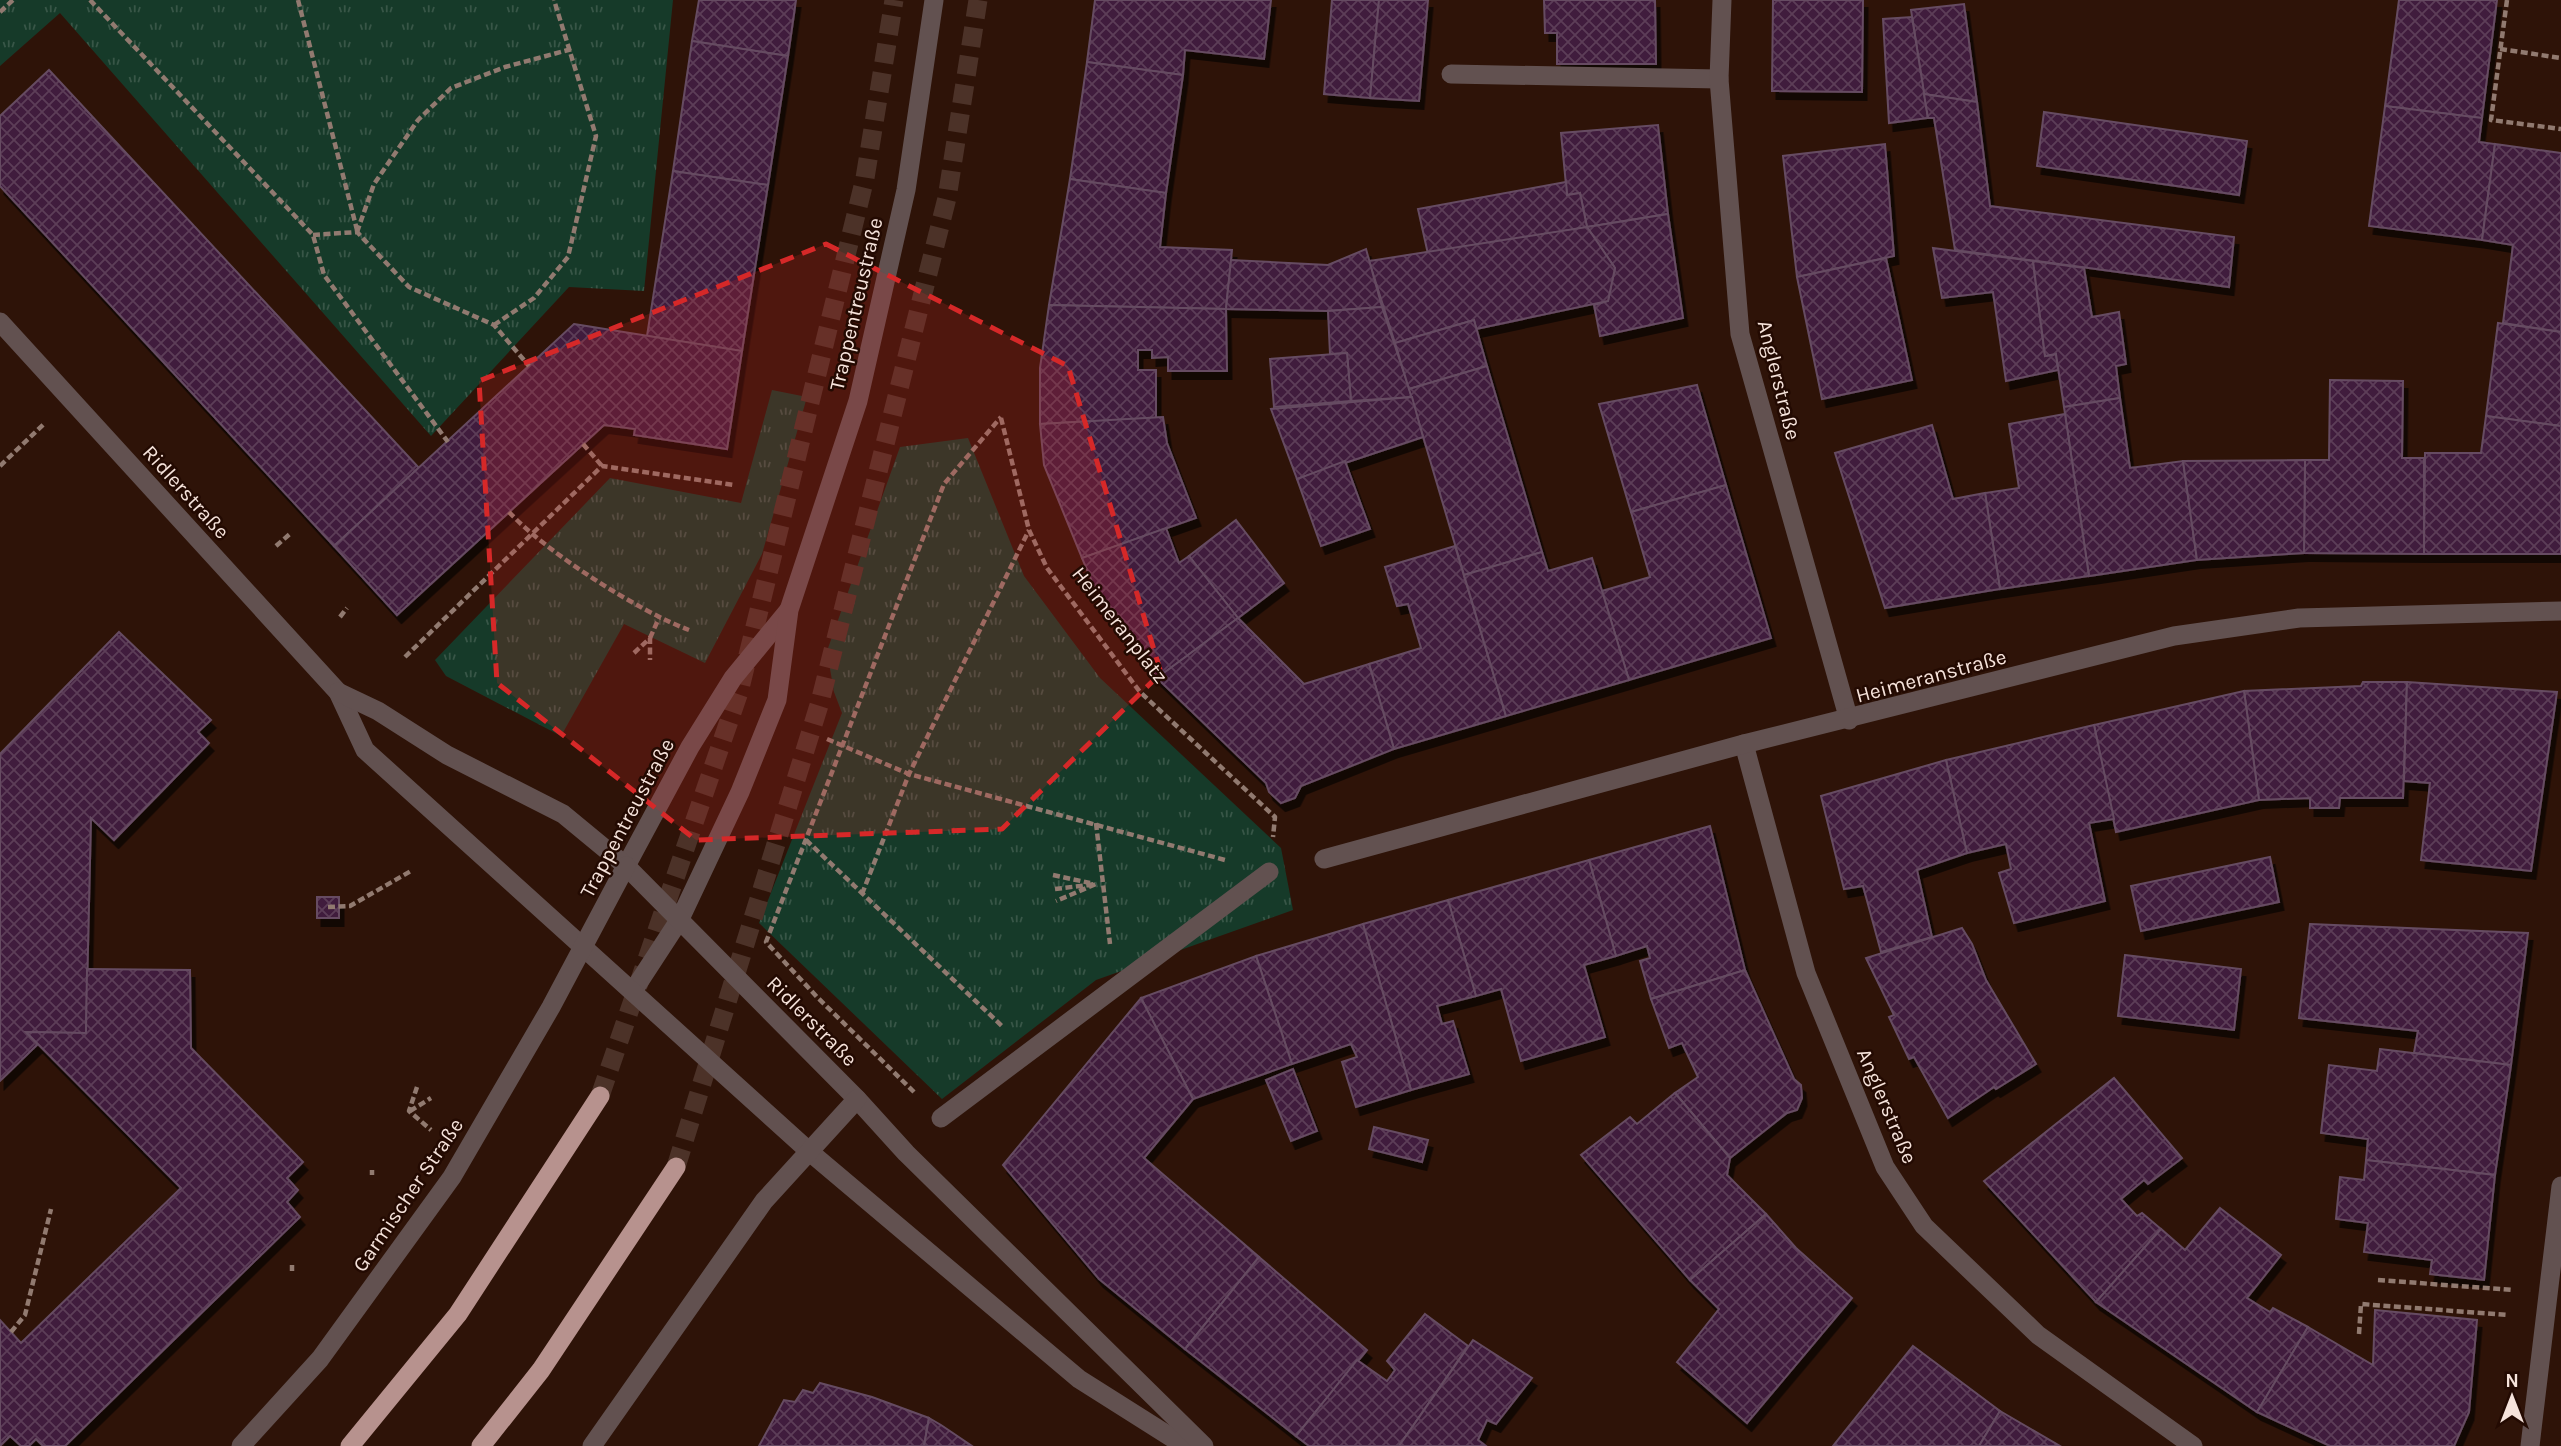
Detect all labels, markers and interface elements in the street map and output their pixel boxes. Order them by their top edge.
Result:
street label: Trappentreustraße [824,215,888,393]
street label: Anglerstraße [1753,318,1805,442]
street label: Ridlerstraße [138,440,234,544]
street label: Heimeranplatz [1067,562,1173,688]
street label: Heimeranstraße [1853,644,2009,708]
street label: Trappentreustraße [575,734,679,902]
street label: Ridlerstraße [762,971,862,1071]
street label: Anglerstraße [1852,1045,1922,1167]
street label: Garmischer Straße [348,1114,468,1276]
north arrow [2477,1362,2547,1432]
text: N [2505,1370,2519,1392]

